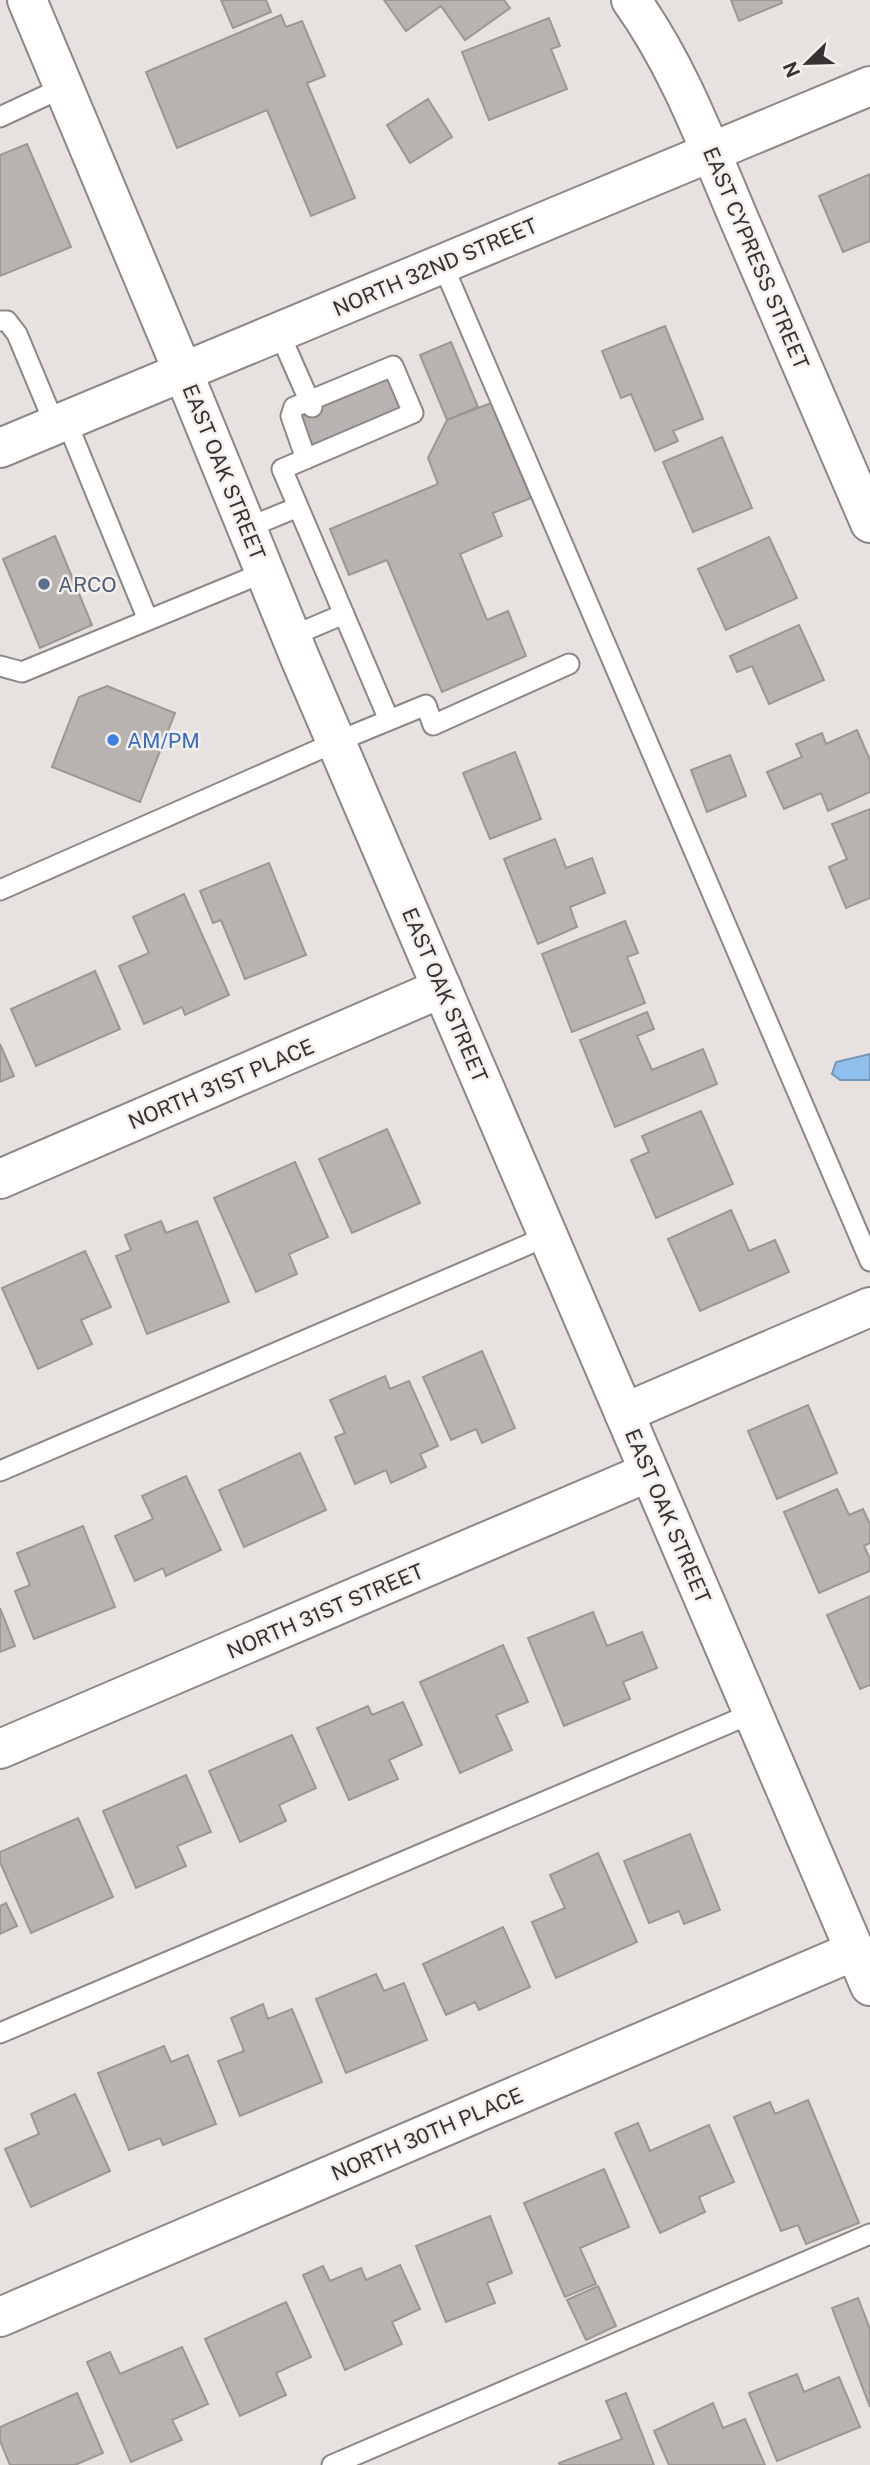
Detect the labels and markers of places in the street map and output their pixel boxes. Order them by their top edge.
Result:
place label: ARCO [58,572,117,597]
marker: ARCO [36,576,52,592]
place label: AM/PM [127,728,200,753]
marker: AM/PM [105,732,121,748]

